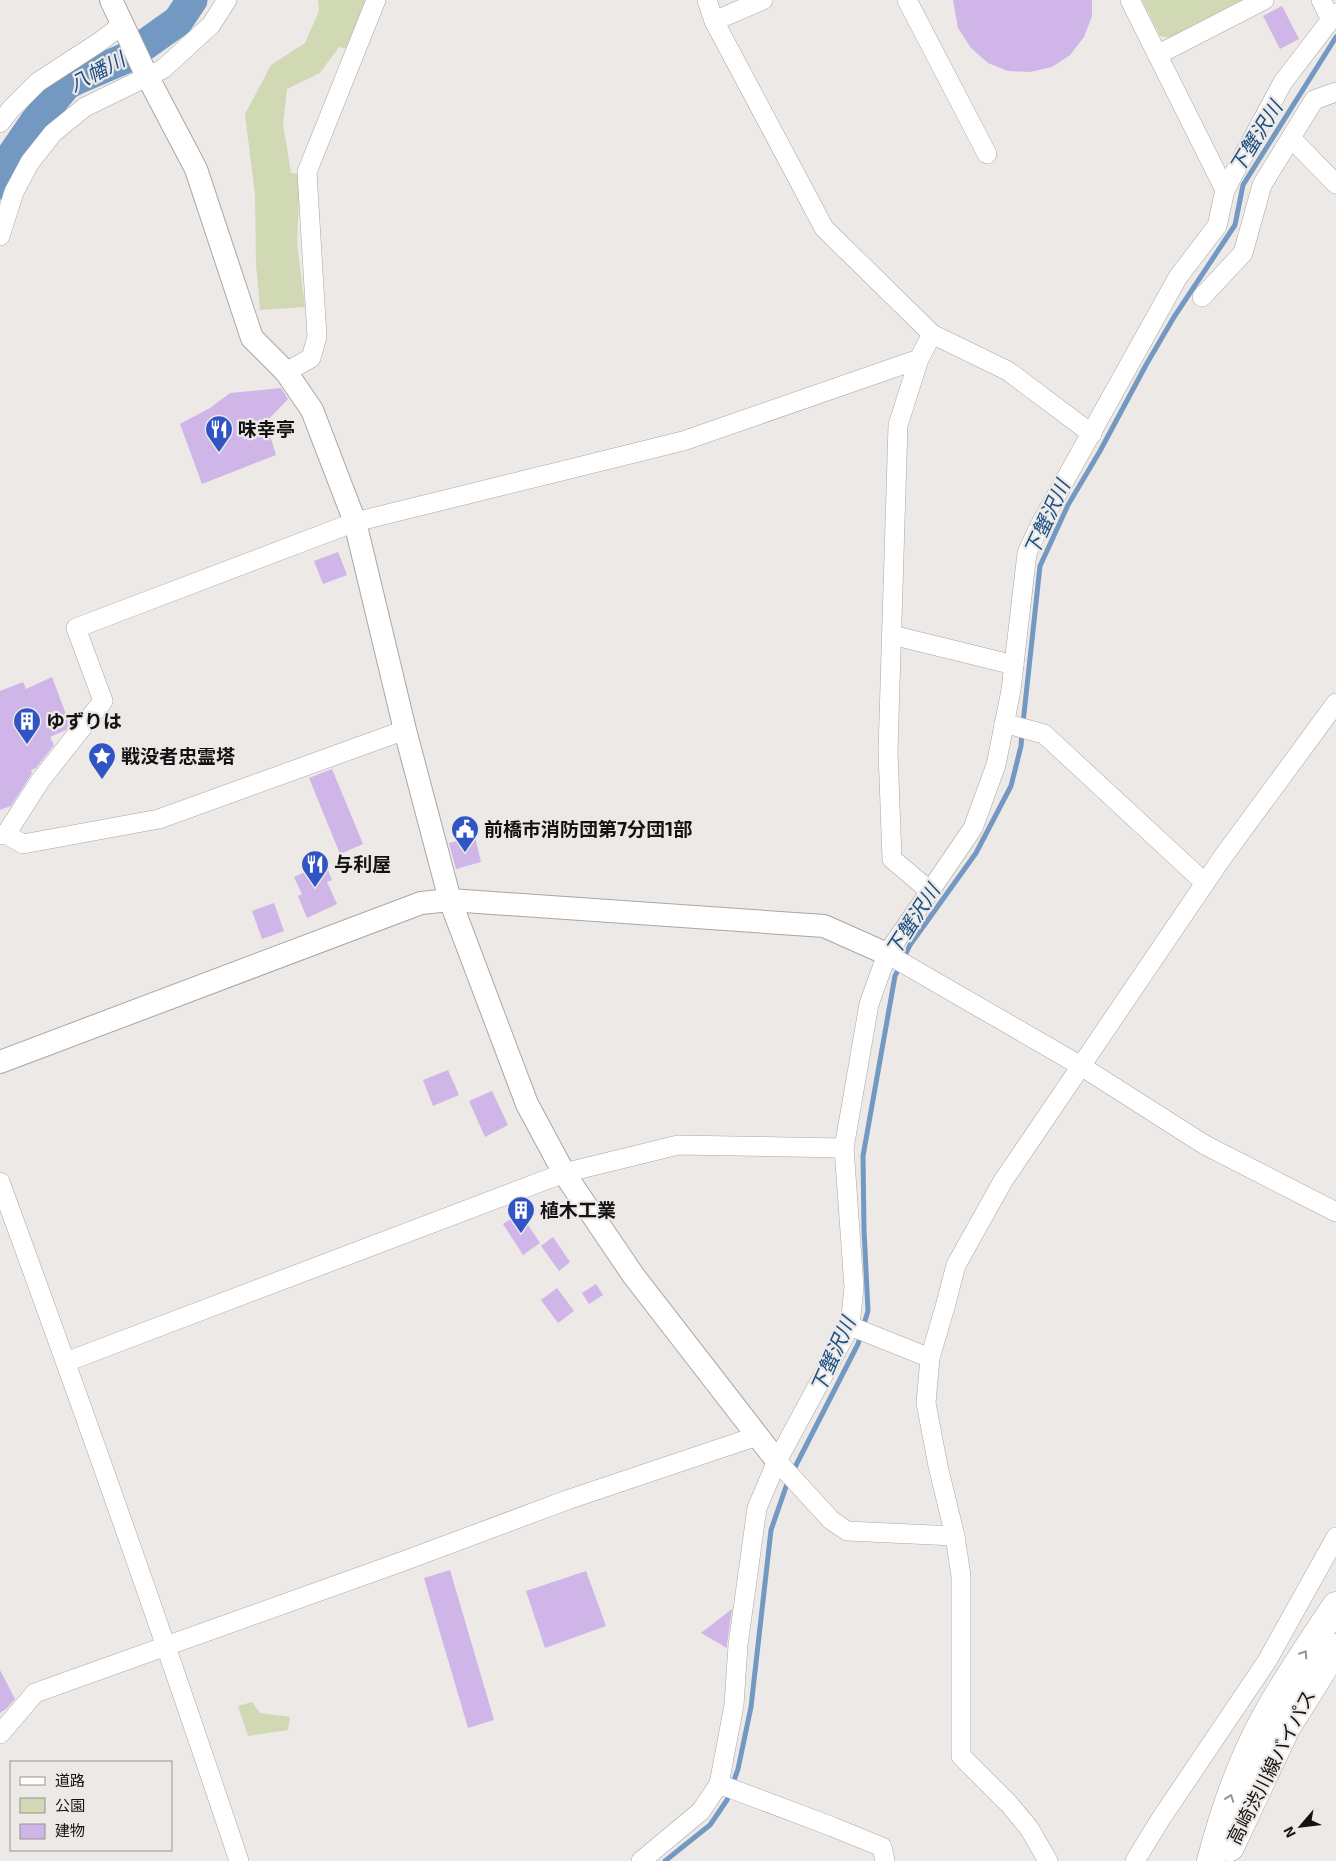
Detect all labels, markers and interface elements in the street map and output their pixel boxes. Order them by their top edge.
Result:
water label: 八幡川 [64,45,130,96]
water label: 下蟹沢川 [1224,94,1288,177]
restaurant icon: 味幸亭 [204,414,234,453]
place label: 味幸亭 [238,417,295,440]
water label: 下蟹沢川 [1018,474,1075,559]
building icon: ゆずりは [12,706,42,745]
place label: ゆずりは [46,709,122,732]
place icon: 戦没者忠霊塔 [87,741,117,780]
place label: 戦没者忠霊塔 [121,744,235,767]
public building icon: 前橋市消防団第7分団1部 [450,814,480,853]
place label: 前橋市消防団第7分団1部 [484,817,692,840]
restaurant icon: 与利屋 [300,849,330,888]
place label: 与利屋 [334,852,391,875]
water label: 下蟹沢川 [880,878,945,960]
building icon: 植木工業 [506,1195,536,1234]
place label: 植木工業 [540,1198,616,1221]
water label: 下蟹沢川 [805,1311,860,1396]
one-way arrow [1298,1650,1307,1659]
street label: 高崎渋川線バイパス [1222,1686,1320,1848]
legend [10,1761,172,1851]
text: 道路 [55,1771,85,1789]
one-way arrow [1224,1794,1234,1802]
text: 公園 [55,1796,85,1814]
north arrow [1276,1801,1326,1851]
text: 建物 [55,1821,85,1839]
text: N [1279,1824,1299,1841]

